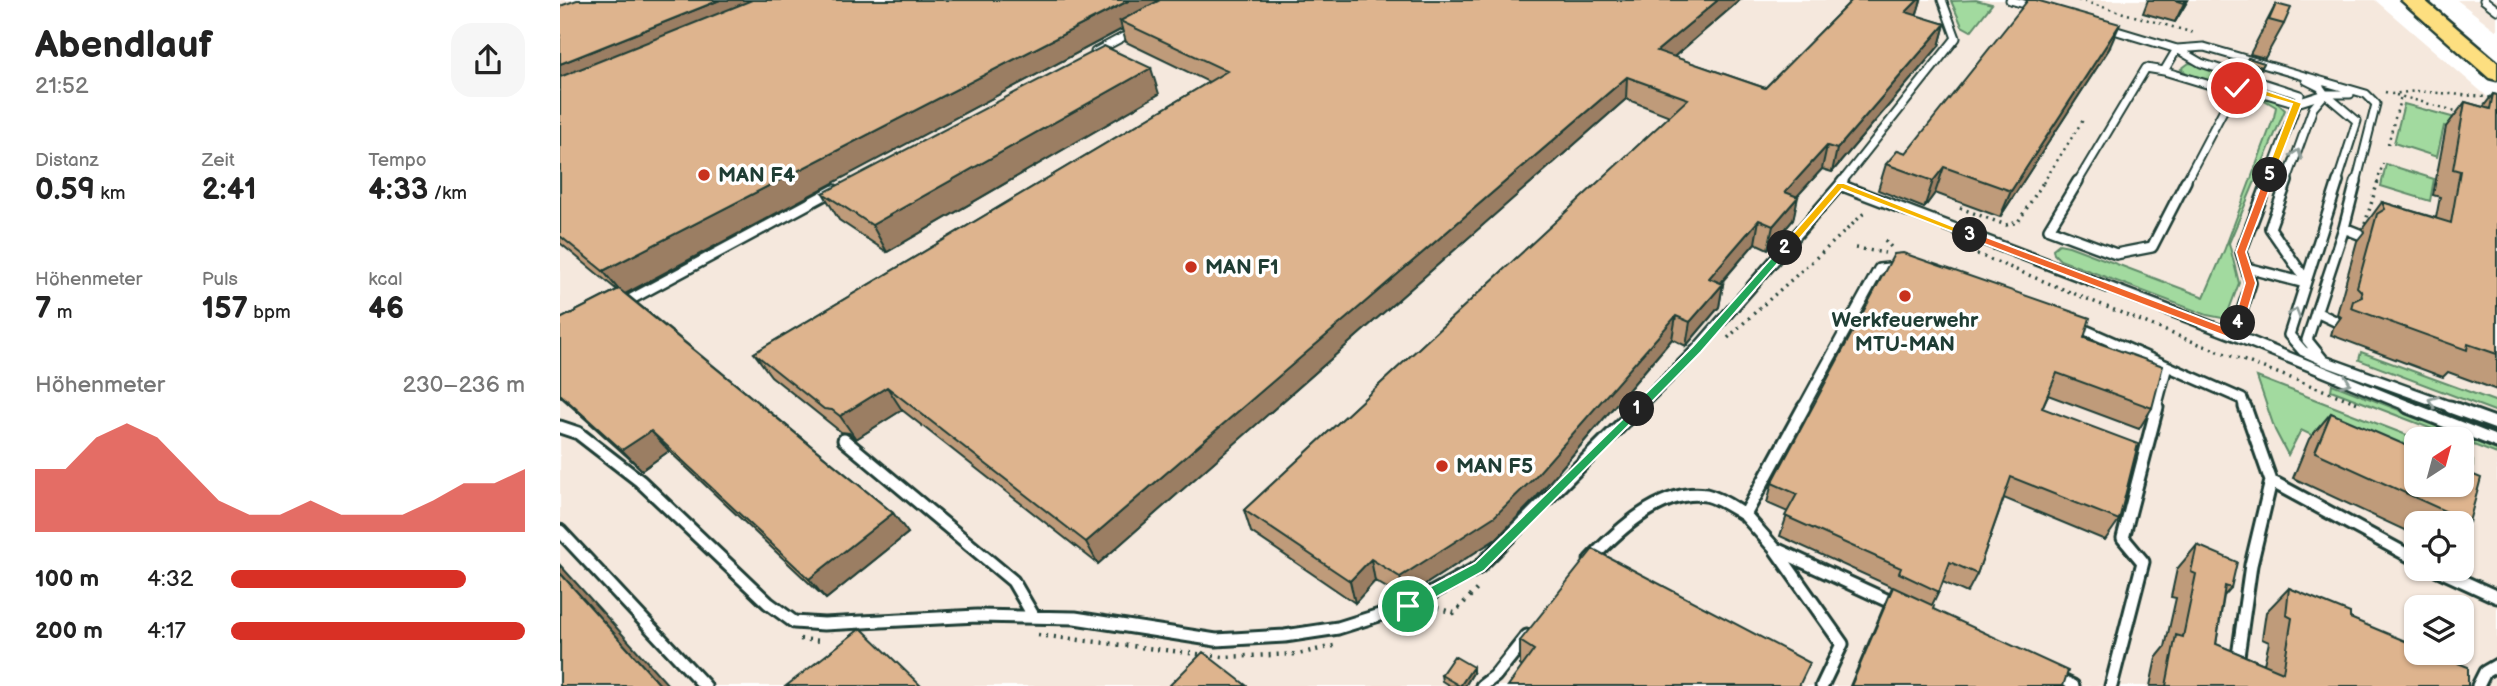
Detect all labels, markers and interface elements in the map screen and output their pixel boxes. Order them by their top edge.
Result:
text: Abendlauf [35,23,213,68]
button: share [451,23,525,97]
pin [2207,58,2267,118]
icon: check [2218,69,2256,107]
text: 21:52 [35,72,89,100]
text: Distanz [35,149,99,172]
text: Zeit [202,149,235,172]
text: Tempo [368,149,427,172]
one-way arrow [2289,149,2303,161]
pin: 5 [2252,158,2288,192]
place label: MAN F4 [718,163,796,188]
text: 5 [2264,163,2275,186]
marker: MAN F4 [696,167,712,183]
text: 0.59 [35,172,95,208]
text: 2:41 [202,172,257,208]
text: 4:33 [368,172,428,208]
text: km [95,182,125,205]
text: /km [428,182,467,205]
pin: 3 [1952,218,1988,252]
text: 3 [1964,223,1975,246]
pin: 2 [1768,230,1802,266]
text: 2 [1779,236,1790,259]
place label: MAN F1 [1205,255,1279,280]
marker: MAN F1 [1183,259,1199,275]
text: Höhenmeter [35,268,142,291]
text: Puls [202,268,238,291]
text: kcal [368,268,402,291]
marker: Werkfeuerwehr MTU-MAN [1897,288,1913,304]
text: 7 [35,291,52,327]
text: 157 [202,291,248,327]
text: 46 [368,291,404,327]
text: m [52,301,72,324]
text: bpm [248,301,291,324]
pin: 4 [2220,306,2256,340]
place label: Werkfeuerwehr MTU-MAN [1832,308,1979,357]
one-way arrow [2287,308,2302,320]
text: 4 [2232,311,2243,334]
text: Höhenmeter [35,371,165,399]
text: 230–236 m [403,371,525,399]
one-way arrow [2339,374,2351,388]
pin: 1 [1620,392,1654,426]
one-way arrow [2428,395,2440,409]
text: 1 [1633,397,1641,420]
north arrow [2404,427,2474,497]
map controls [2404,427,2474,665]
place label: MAN F5 [1456,454,1533,479]
marker: MAN F5 [1434,458,1450,474]
button: locate [2404,511,2474,581]
text: 100 m [35,565,99,593]
text: 4:32 [147,565,193,593]
pin [1378,576,1438,636]
icon: arrive [1389,587,1427,625]
button: layers [2404,595,2474,665]
text: 200 m [35,617,103,645]
text: 4:17 [147,617,186,645]

